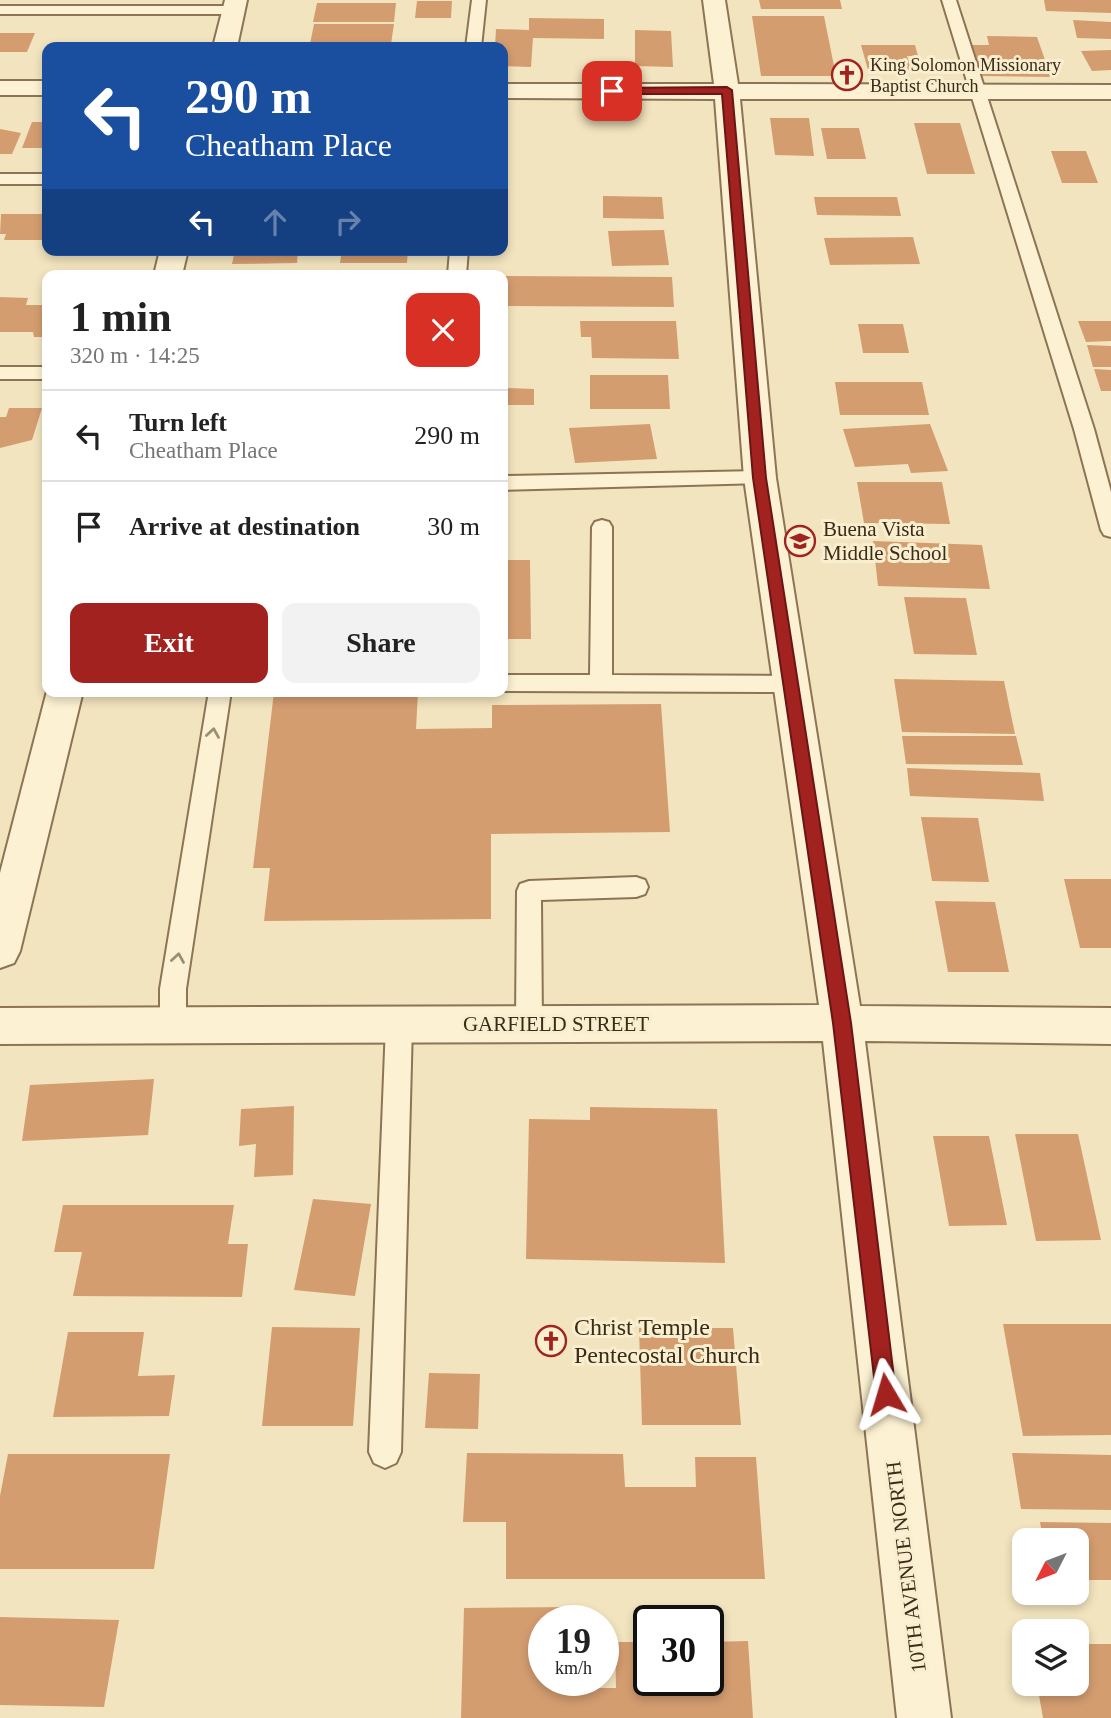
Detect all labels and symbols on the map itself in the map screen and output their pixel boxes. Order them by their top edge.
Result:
place label: King Solomon Missionary Baptist Church [870,55,1061,96]
church icon: King Solomon Missionary Baptist Church [830,58,864,92]
pin [582,61,642,121]
place label: Buena Vista Middle School [823,517,947,565]
school or university icon: Buena Vista Middle School [783,524,817,558]
one-way arrow [205,727,220,739]
one-way arrow [170,952,185,964]
street label: GARFIELD STREET [463,1012,649,1036]
place label: Christ Temple Pentecostal Church [574,1314,760,1368]
church icon: Christ Temple Pentecostal Church [534,1324,568,1358]
position arrow [849,1357,923,1431]
street label: 10TH AVENUE NORTH [881,1460,931,1674]
north arrow [1012,1528,1088,1605]
speed limit sign: 30 [633,1605,724,1696]

